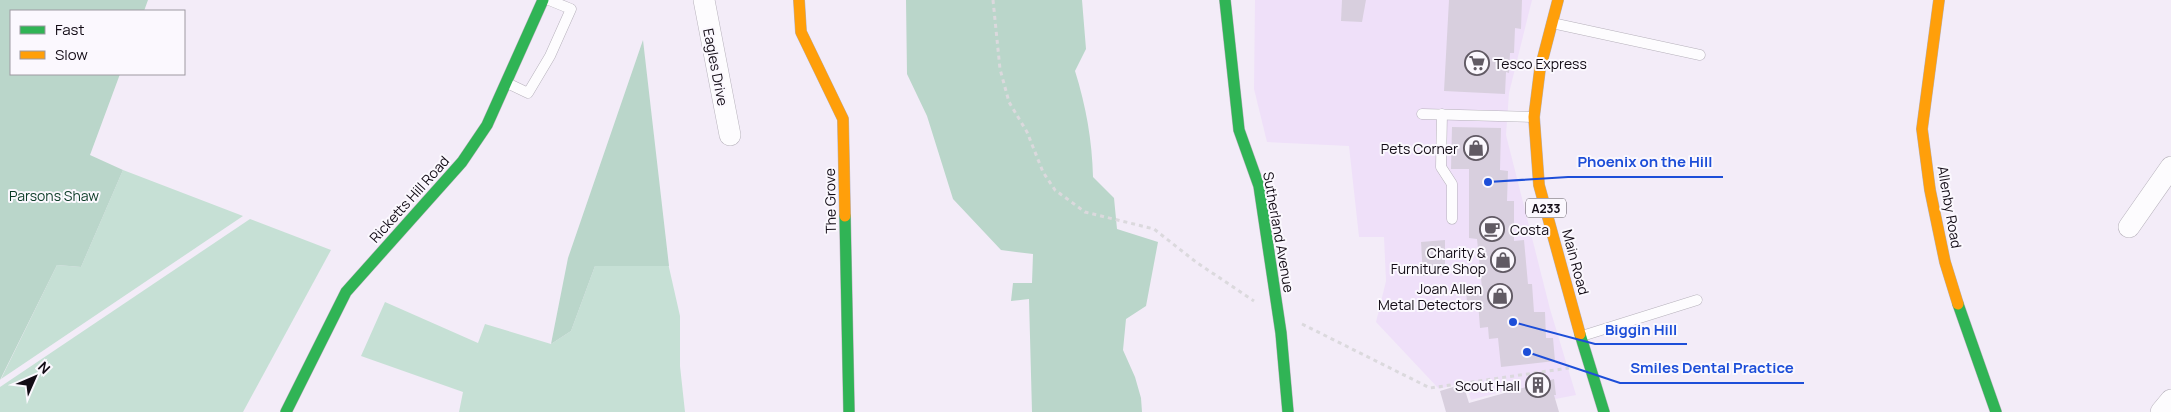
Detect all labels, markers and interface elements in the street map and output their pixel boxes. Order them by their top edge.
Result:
legend [10,10,185,75]
text: Fast [55,19,84,40]
street label: Eagles Drive [699,27,733,107]
text: Slow [55,44,88,65]
supermarket icon: Tesco Express [1464,50,1490,76]
place label: Tesco Express [1494,54,1587,73]
shop icon: Pets Corner [1463,135,1489,161]
place label: Pets Corner [1381,139,1458,158]
callout: Phoenix on the Hill [1568,147,1723,177]
street label: Ricketts Hill Road [365,151,453,247]
text: Phoenix on the Hill [1578,151,1712,172]
street label: Allenby Road [1933,164,1967,250]
street label: The Grove [820,168,840,234]
street label: Sutherland Avenue [1259,170,1299,294]
park label: Parsons Shaw [9,186,99,205]
road number: A233 [1526,198,1566,218]
cafe icon: Costa [1479,216,1505,242]
place label: Costa [1510,220,1549,239]
street label: Main Road [1558,227,1594,297]
place label: Charity & Furniture Shop [1391,243,1486,278]
shop icon: Charity & Furniture Shop [1490,247,1516,273]
place label: Joan Allen Metal Detectors [1378,279,1482,314]
shop icon: Joan Allen Metal Detectors [1487,283,1513,309]
callout: Biggin Hill [1595,314,1687,344]
text: Biggin Hill [1605,319,1677,340]
north arrow [10,352,60,402]
callout: Smiles Dental Practice [1620,353,1804,383]
text: N [34,357,55,378]
text: Smiles Dental Practice [1630,357,1794,378]
building icon: Scout Hall [1525,372,1551,398]
place label: Scout Hall [1455,376,1520,395]

